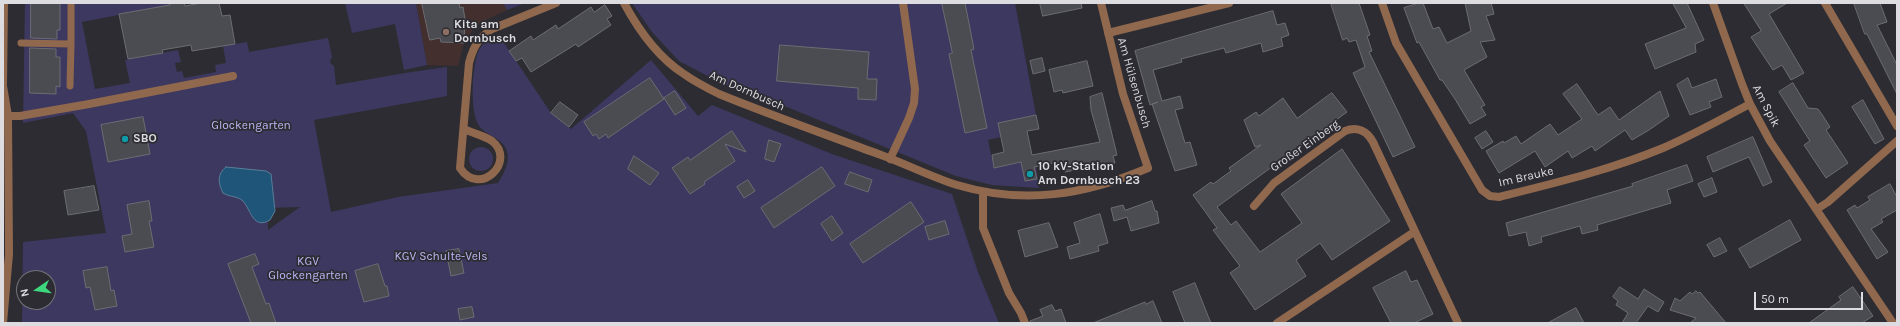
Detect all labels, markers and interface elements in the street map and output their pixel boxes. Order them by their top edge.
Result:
place label: Kita am Dornbusch [454,18,516,46]
marker: Kita am Dornbusch [441,27,451,37]
street label: Am Hülsenbusch [1114,36,1154,130]
street label: Am Dornbusch [707,68,787,114]
street label: Am Spik [1749,82,1783,130]
street label: Großer Einberg [1268,117,1342,175]
park label: Glockengarten [211,119,291,133]
place label: SBO [133,132,157,146]
marker: SBO [120,134,130,144]
place label: 10 kV-Station Am Dornbusch 23 [1038,160,1140,188]
street label: Im Brauke [1497,164,1555,190]
marker: 10 kV-Station Am Dornbusch 23 [1025,169,1035,179]
park label: KGV Schulte-Vels [395,250,487,264]
park label: KGV Glockengarten [268,255,348,283]
north arrow [16,270,56,310]
scale bar [1756,284,1865,310]
text: N [18,287,32,298]
text: 50 m [1761,292,1789,306]

